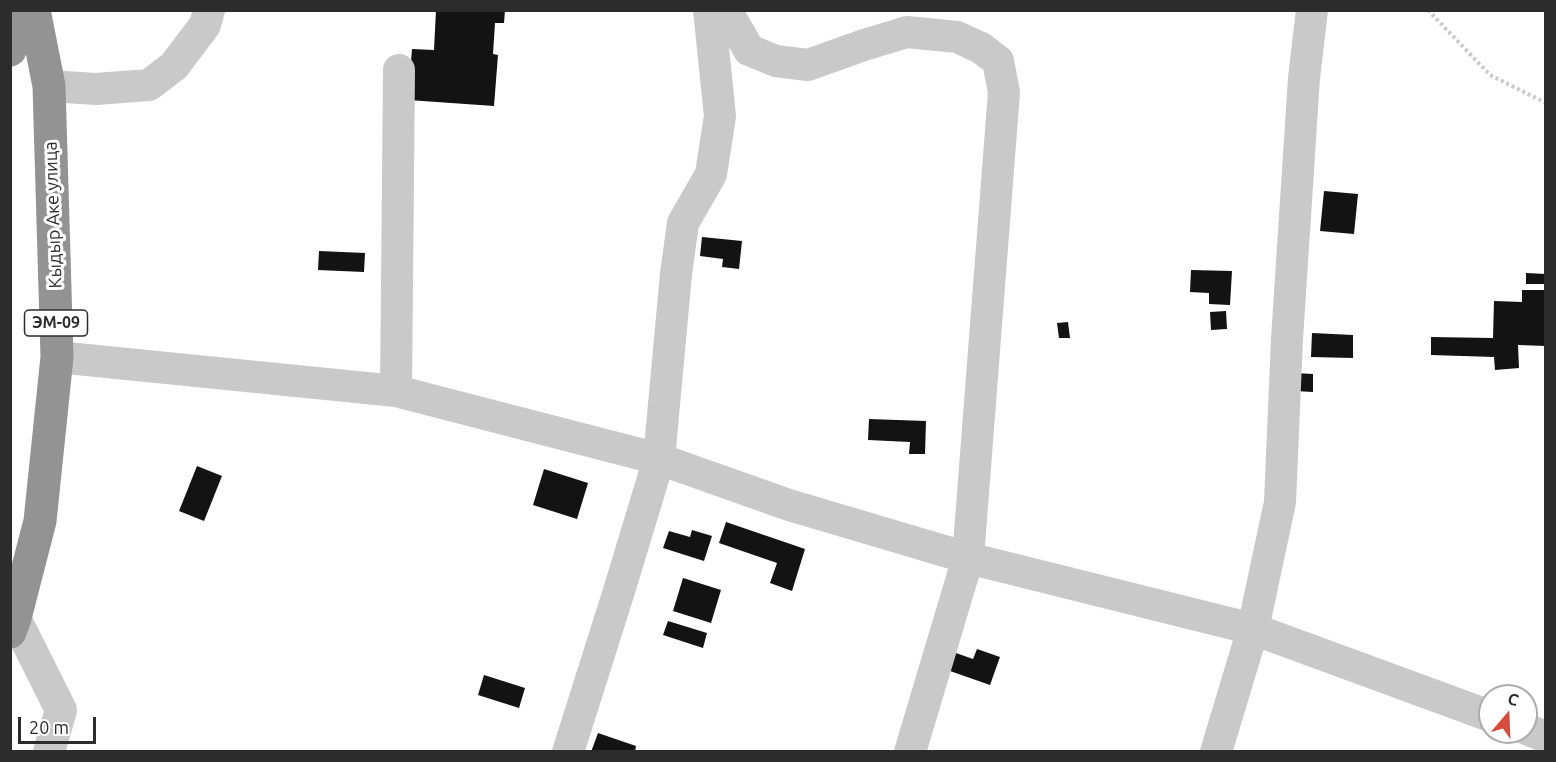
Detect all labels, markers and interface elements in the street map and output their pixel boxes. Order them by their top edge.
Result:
street label: Кыдыр Аке улица [40,141,66,289]
road number: ЭМ-09 [25,310,88,336]
north arrow [1478,684,1538,744]
text: С [1505,689,1521,709]
scale bar [21,705,99,743]
text: 20 m [29,717,69,737]

